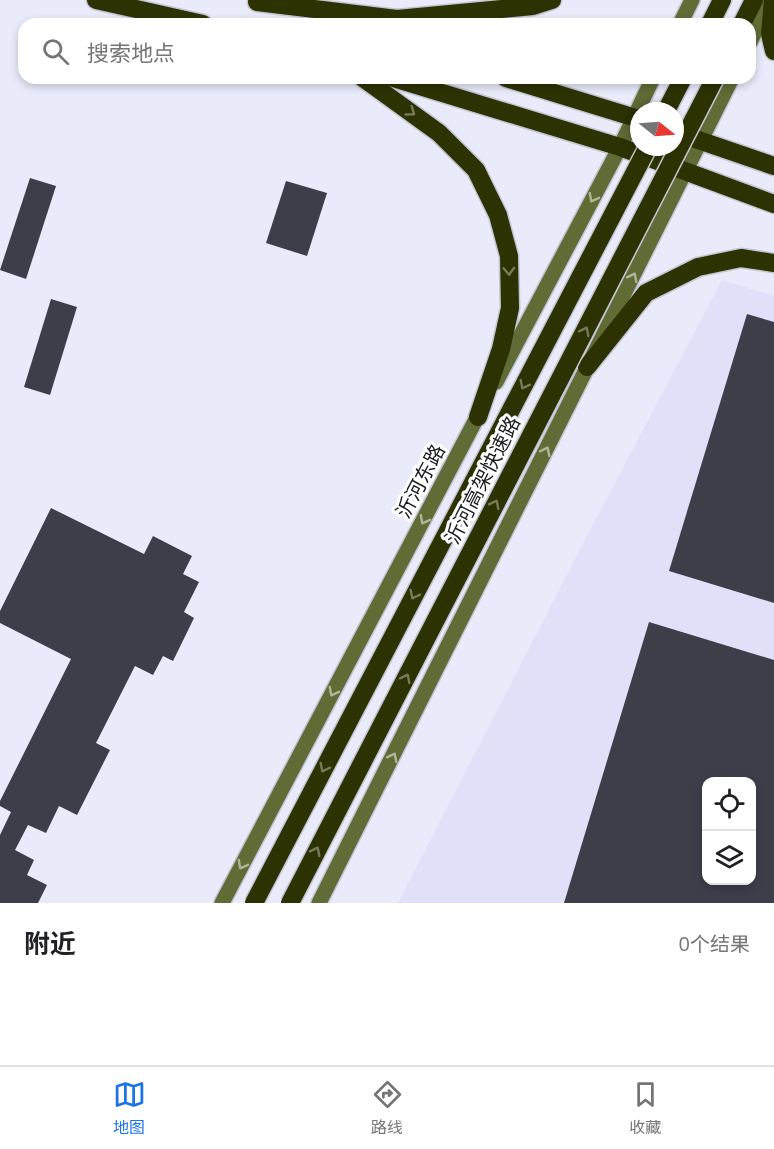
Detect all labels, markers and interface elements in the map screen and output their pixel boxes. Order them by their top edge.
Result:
search box [18,18,756,84]
icon: search [39,35,72,68]
text: 搜索地点 [87,37,175,67]
north arrow [630,102,684,156]
one-way arrow [404,105,415,116]
one-way arrow [589,192,600,203]
one-way arrow [503,267,516,276]
one-way arrow [625,272,637,283]
one-way arrow [578,327,589,337]
one-way arrow [519,379,531,390]
street label: 沂河高架快速路 [438,412,526,548]
street label: 沂河东路 [389,439,451,523]
one-way arrow [538,446,550,457]
one-way arrow [488,500,499,511]
one-way arrow [420,513,431,524]
one-way arrow [410,589,421,600]
one-way arrow [399,673,410,684]
one-way arrow [329,686,340,696]
one-way arrow [385,752,397,763]
one-way arrow [320,762,331,773]
map controls [702,777,756,885]
button: locate [702,777,756,831]
button: layers [702,831,756,885]
one-way arrow [309,846,321,857]
one-way arrow [238,858,249,869]
text: 附近 [24,925,76,961]
text: 0个结果 [679,930,750,957]
tab: 地图 [113,1078,146,1138]
tab: 路线 [371,1078,404,1138]
tab: 收藏 [629,1078,662,1138]

